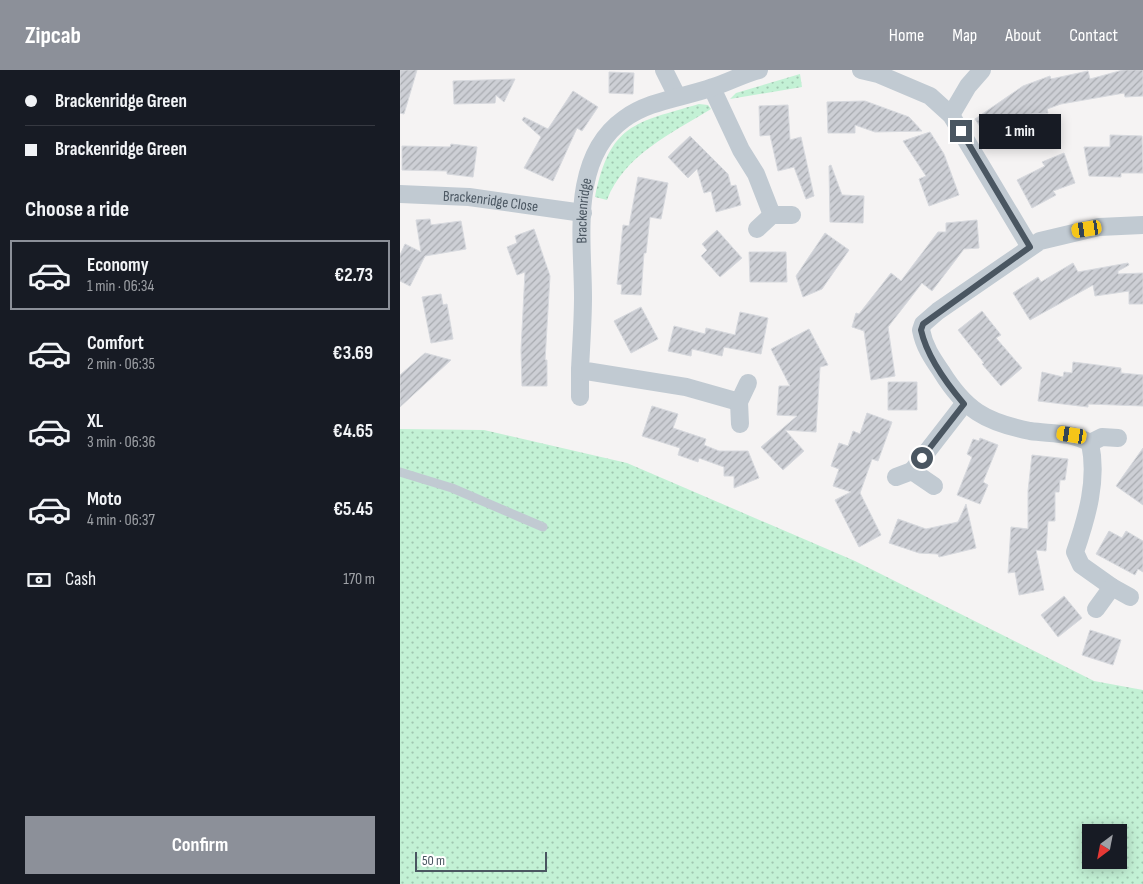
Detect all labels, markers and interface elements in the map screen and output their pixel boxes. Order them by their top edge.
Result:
text: Zipcab [25,21,81,50]
text: Home [889,25,924,46]
text: Map [952,25,977,46]
text: About [1005,25,1041,46]
text: Contact [1069,25,1118,46]
text: Brackenridge Green [55,90,187,113]
callout: 1 min [978,114,1061,148]
route end [950,120,972,142]
text: 1 min [1005,122,1035,141]
text: Brackenridge Green [55,138,187,161]
street label: Brackenridge [572,176,596,244]
street label: Brackenridge Close [443,187,539,217]
text: Choose a ride [25,196,129,223]
car [1071,219,1102,239]
icon: car [27,253,72,298]
text: Economy [87,254,149,277]
text: €2.73 [334,264,373,287]
text: 1 min · 06:34 [87,277,154,296]
icon: car [27,331,72,376]
text: Comfort [87,332,144,355]
text: €3.69 [333,342,373,365]
text: 2 min · 06:35 [87,355,155,374]
icon: car [27,409,72,454]
text: XL [87,410,103,433]
text: €4.65 [333,420,373,443]
car [1056,425,1087,445]
text: 3 min · 06:36 [87,433,155,452]
route start [911,447,933,469]
icon: car [27,487,72,532]
text: Moto [87,488,122,511]
text: €5.45 [333,498,373,521]
text: 4 min · 06:37 [87,511,155,530]
icon: cash [25,566,53,594]
text: Cash [65,568,96,591]
text: 170 m [343,570,375,589]
button: Confirm [25,816,375,874]
north arrow [1082,824,1128,869]
map controls [1082,824,1127,869]
scale bar [415,849,548,872]
text: 50 m [422,852,445,869]

